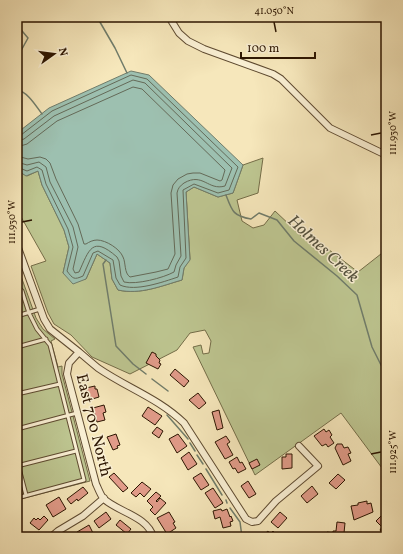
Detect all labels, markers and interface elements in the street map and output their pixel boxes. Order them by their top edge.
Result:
text: 41.050°N [254,4,294,18]
north arrow [34,34,74,74]
scale bar [241,34,315,60]
text: 100 m [247,41,280,57]
text: N [54,46,70,58]
text: 111.930°W [386,111,400,155]
text: 111.930°W [5,200,19,244]
water label: Holmes Creek [282,210,364,288]
street label: East 700 North [70,372,116,479]
text: 111.925°W [386,430,400,474]

